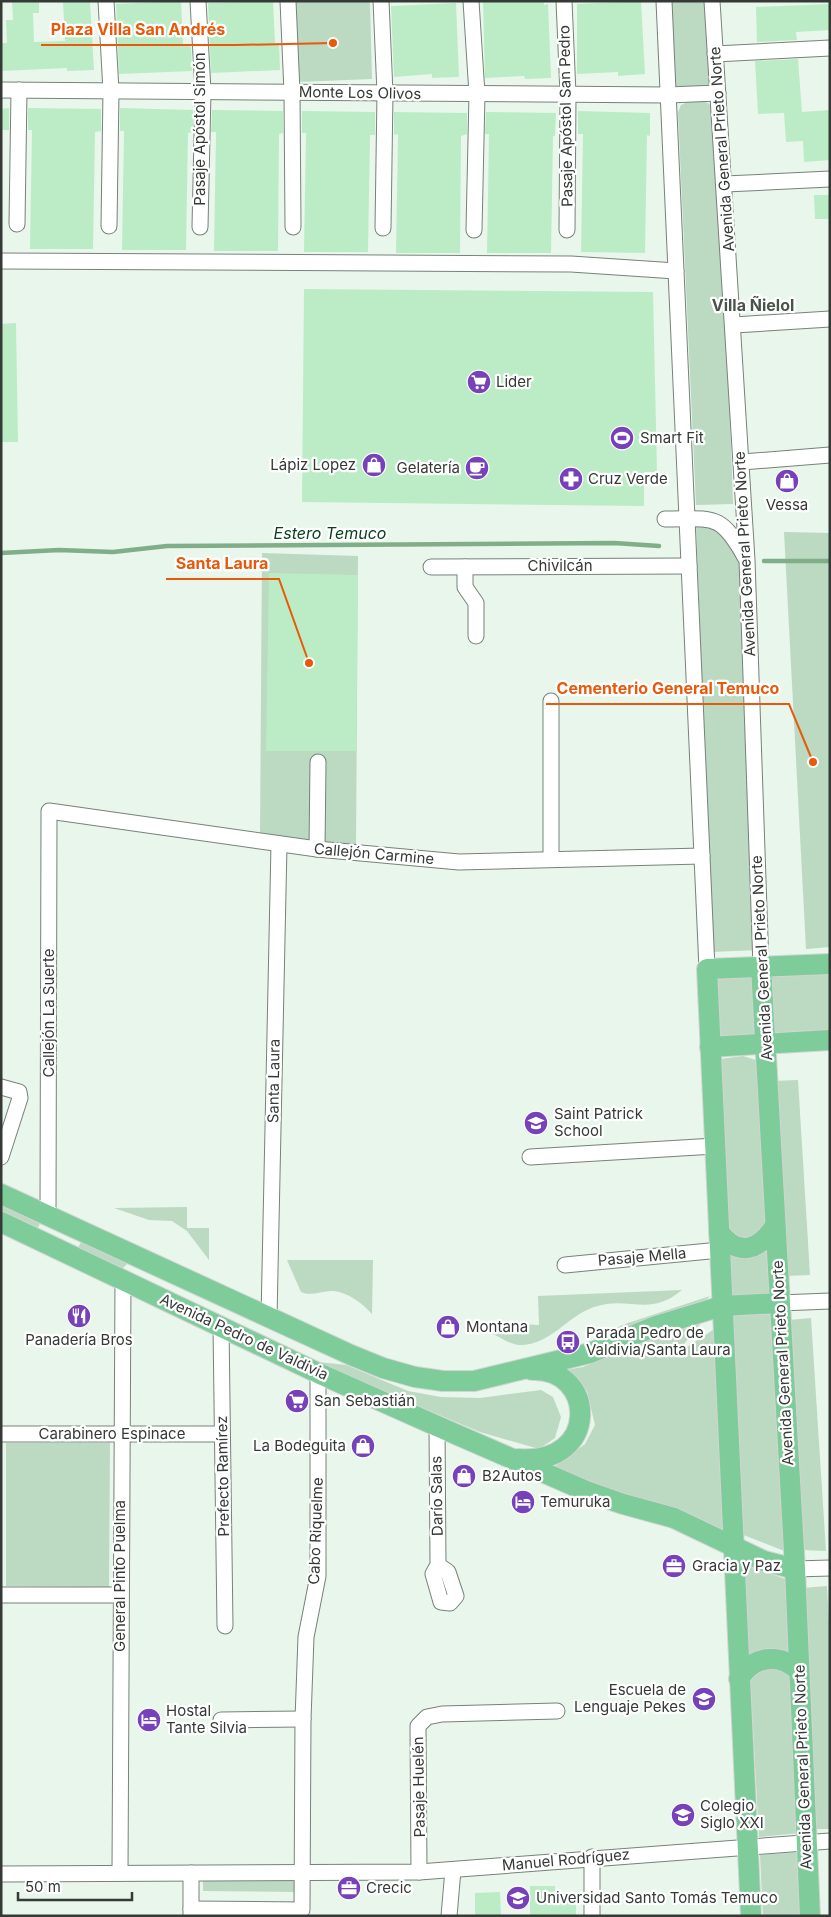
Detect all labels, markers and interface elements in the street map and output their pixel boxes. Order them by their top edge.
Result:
callout: Plaza Villa San Andrés [41,14,236,45]
text: Plaza Villa San Andrés [51,19,225,39]
street label: Pasaje Apóstol San Pedro [554,25,577,207]
street label: Avenida General Prieto Norte [705,46,738,252]
street label: Pasaje Apóstol Simón [190,52,209,206]
street label: Monte Los Olivos [299,82,422,103]
district label: Villa Ñielol [712,295,794,315]
supermarket icon: Lider [466,369,492,395]
place label: Lider [496,372,532,391]
sports icon: Smart Fit [609,425,635,451]
place label: Smart Fit [640,428,704,447]
street label: Avenida General Prieto Norte [730,451,759,657]
shop icon: Lápiz Lopez [361,452,387,478]
place label: Lápiz Lopez [270,455,356,474]
cafe icon: Gelatería [464,455,490,481]
place label: Gelatería [397,458,460,477]
pharmacy icon: Cruz Verde [558,466,584,492]
shop icon: Vessa [774,468,800,494]
place label: Cruz Verde [588,469,668,488]
place label: Vessa [766,495,808,514]
water label: Estero Temuco [274,523,386,543]
callout: Santa Laura [166,548,279,579]
text: Santa Laura [176,553,268,573]
street label: Chivilcán [527,556,593,575]
callout: Cementerio General Temuco [546,673,789,704]
text: Cementerio General Temuco [557,678,780,698]
street label: Callejón Carmine [313,839,435,868]
street label: Avenida General Prieto Norte [747,855,776,1061]
street label: Callejón La Suerte [39,949,58,1077]
street label: Santa Laura [263,1039,284,1123]
place label: Saint Patrick School [554,1104,644,1140]
school or university icon: Saint Patrick School [523,1110,549,1136]
street label: Pasaje Mella [597,1243,687,1270]
street label: Avenida General Prieto Norte [768,1260,797,1466]
street label: Avenida Pedro de Valdivia [157,1289,331,1384]
restaurant icon: Panadería Bros [66,1303,92,1329]
shop icon: Montana [435,1314,461,1340]
place label: Montana [466,1317,528,1336]
place label: Parada Pedro de Valdivia/Santa Laura [586,1323,731,1359]
bus stop icon: Parada Pedro de Valdivia/Santa Laura [555,1329,581,1355]
place label: Panadería Bros [25,1330,133,1349]
supermarket icon: San Sebastián [284,1388,310,1414]
place label: San Sebastián [314,1391,415,1410]
street label: Prefecto Ramírez [212,1415,233,1537]
street label: Carabinero Espinace [39,1424,185,1443]
shop icon: La Bodeguita [350,1433,376,1459]
place label: La Bodeguita [253,1436,346,1455]
street label: Darío Salas [426,1456,447,1536]
shop icon: B2Autos [451,1463,477,1489]
place label: B2Autos [482,1466,542,1485]
street label: Cabo Riquelme [304,1477,327,1585]
hotel icon: Temuruka [510,1489,536,1515]
place label: Temuruka [540,1492,610,1511]
street label: General Pinto Puelma [110,1500,129,1652]
office icon: Gracia y Paz [661,1553,687,1579]
place label: Gracia y Paz [692,1556,781,1575]
street label: Avenida General Prieto Norte [789,1664,816,1870]
place label: Escuela de Lenguaje Pekes [574,1680,686,1716]
school or university icon: Escuela de Lenguaje Pekes [691,1686,717,1712]
place label: Hostal Tante Silvia [166,1701,247,1737]
hotel icon: Hostal Tante Silvia [136,1707,162,1733]
street label: Pasaje Huelén [408,1736,429,1838]
place label: Colegio Siglo XXI [700,1796,764,1832]
school or university icon: Colegio Siglo XXI [670,1802,696,1828]
street label: Manuel Rodríguez [501,1844,631,1875]
scale bar [18,1870,131,1902]
office icon: Crecic [336,1875,362,1901]
text: 50 m [25,1877,61,1896]
place label: Crecic [366,1878,412,1897]
school or university icon: Universidad Santo Tomás Temuco [505,1885,531,1911]
place label: Universidad Santo Tomás Temuco [536,1888,778,1907]

